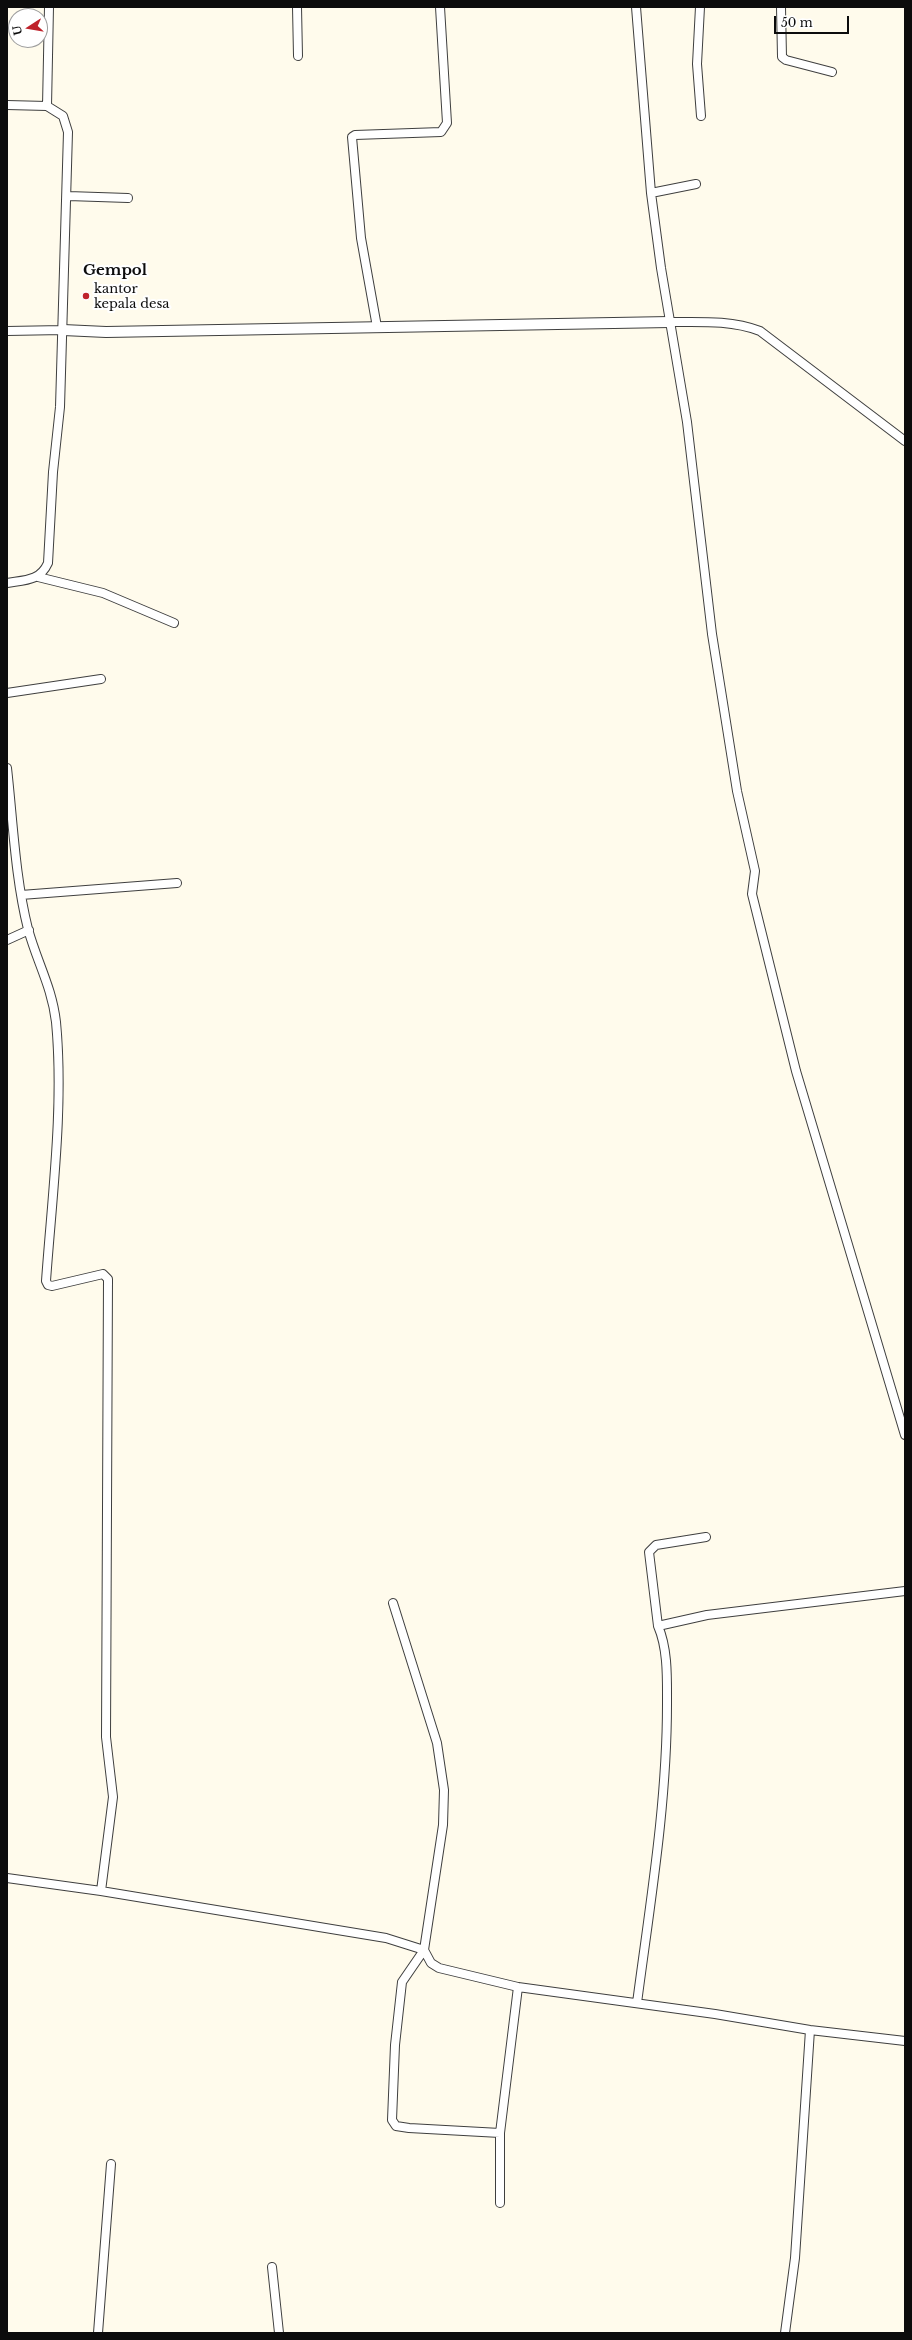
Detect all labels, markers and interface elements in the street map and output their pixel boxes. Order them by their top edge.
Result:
north arrow [8,8,48,48]
scale bar [776,8,851,34]
text: 50 m [781,15,813,30]
text: U [9,24,25,36]
district label: Gempol [83,262,147,280]
place label: kantor kepala desa [94,281,169,312]
marker: kantor kepala desa [81,291,91,301]

